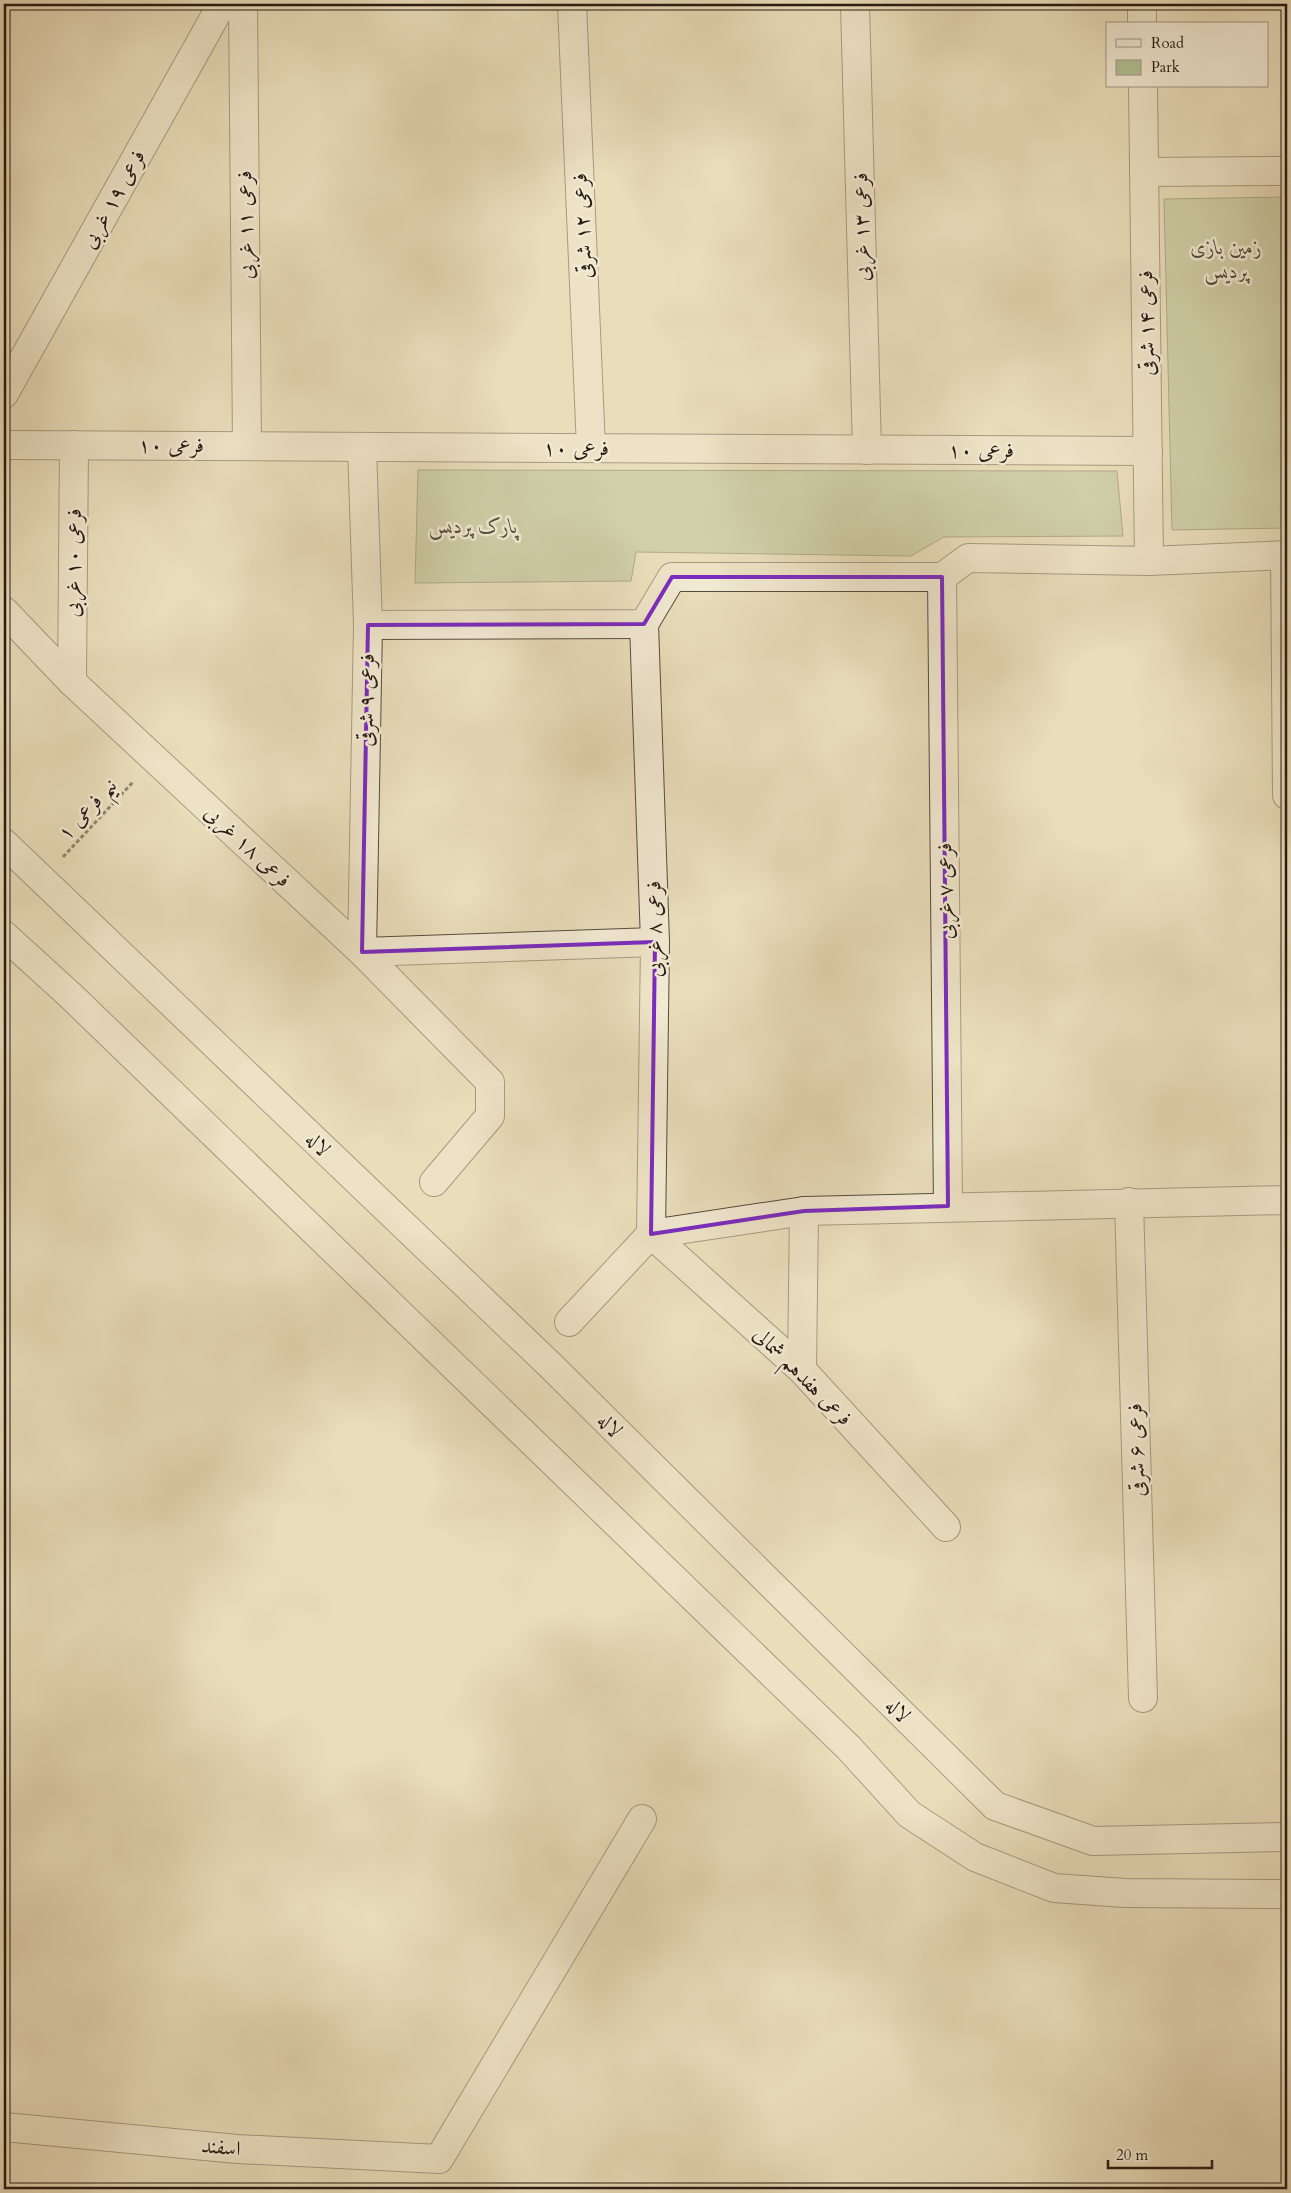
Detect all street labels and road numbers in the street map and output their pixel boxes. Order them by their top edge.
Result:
street label: فرعی ۱۹ غربی [74,145,153,254]
street label: فرعی ۱۱ غربی [230,170,261,280]
street label: فرعی ۱۲ شرقی [565,172,600,279]
street label: فرعی ۱۳ غربی [846,172,877,282]
street label: فرعی ۱۴ شرقی [1131,270,1162,376]
street label: فرعی ۱۰ [138,431,204,460]
street label: فرعی ۱۰ [543,434,609,463]
street label: فرعی ۱۰ [948,436,1014,465]
street label: فرعی ۱۰ غربی [58,508,89,618]
street label: فرعی ۹ شرقی [351,653,382,747]
street label: نیم فرعی ۱ [51,772,128,851]
street label: فرعی ۱۸ غربی [198,799,297,894]
street label: فرعی ۷ غربی [930,842,961,940]
street label: فرعی ۸ غربی [639,880,670,978]
street label: لاله [299,1125,337,1163]
street label: فرعی هفدهم شمالی [743,1320,859,1436]
street label: فرعی ۶ شرقی [1120,1403,1153,1497]
street label: لاله [591,1406,629,1444]
street label: لاله [879,1691,917,1729]
street label: اسفند [200,2131,242,2164]

